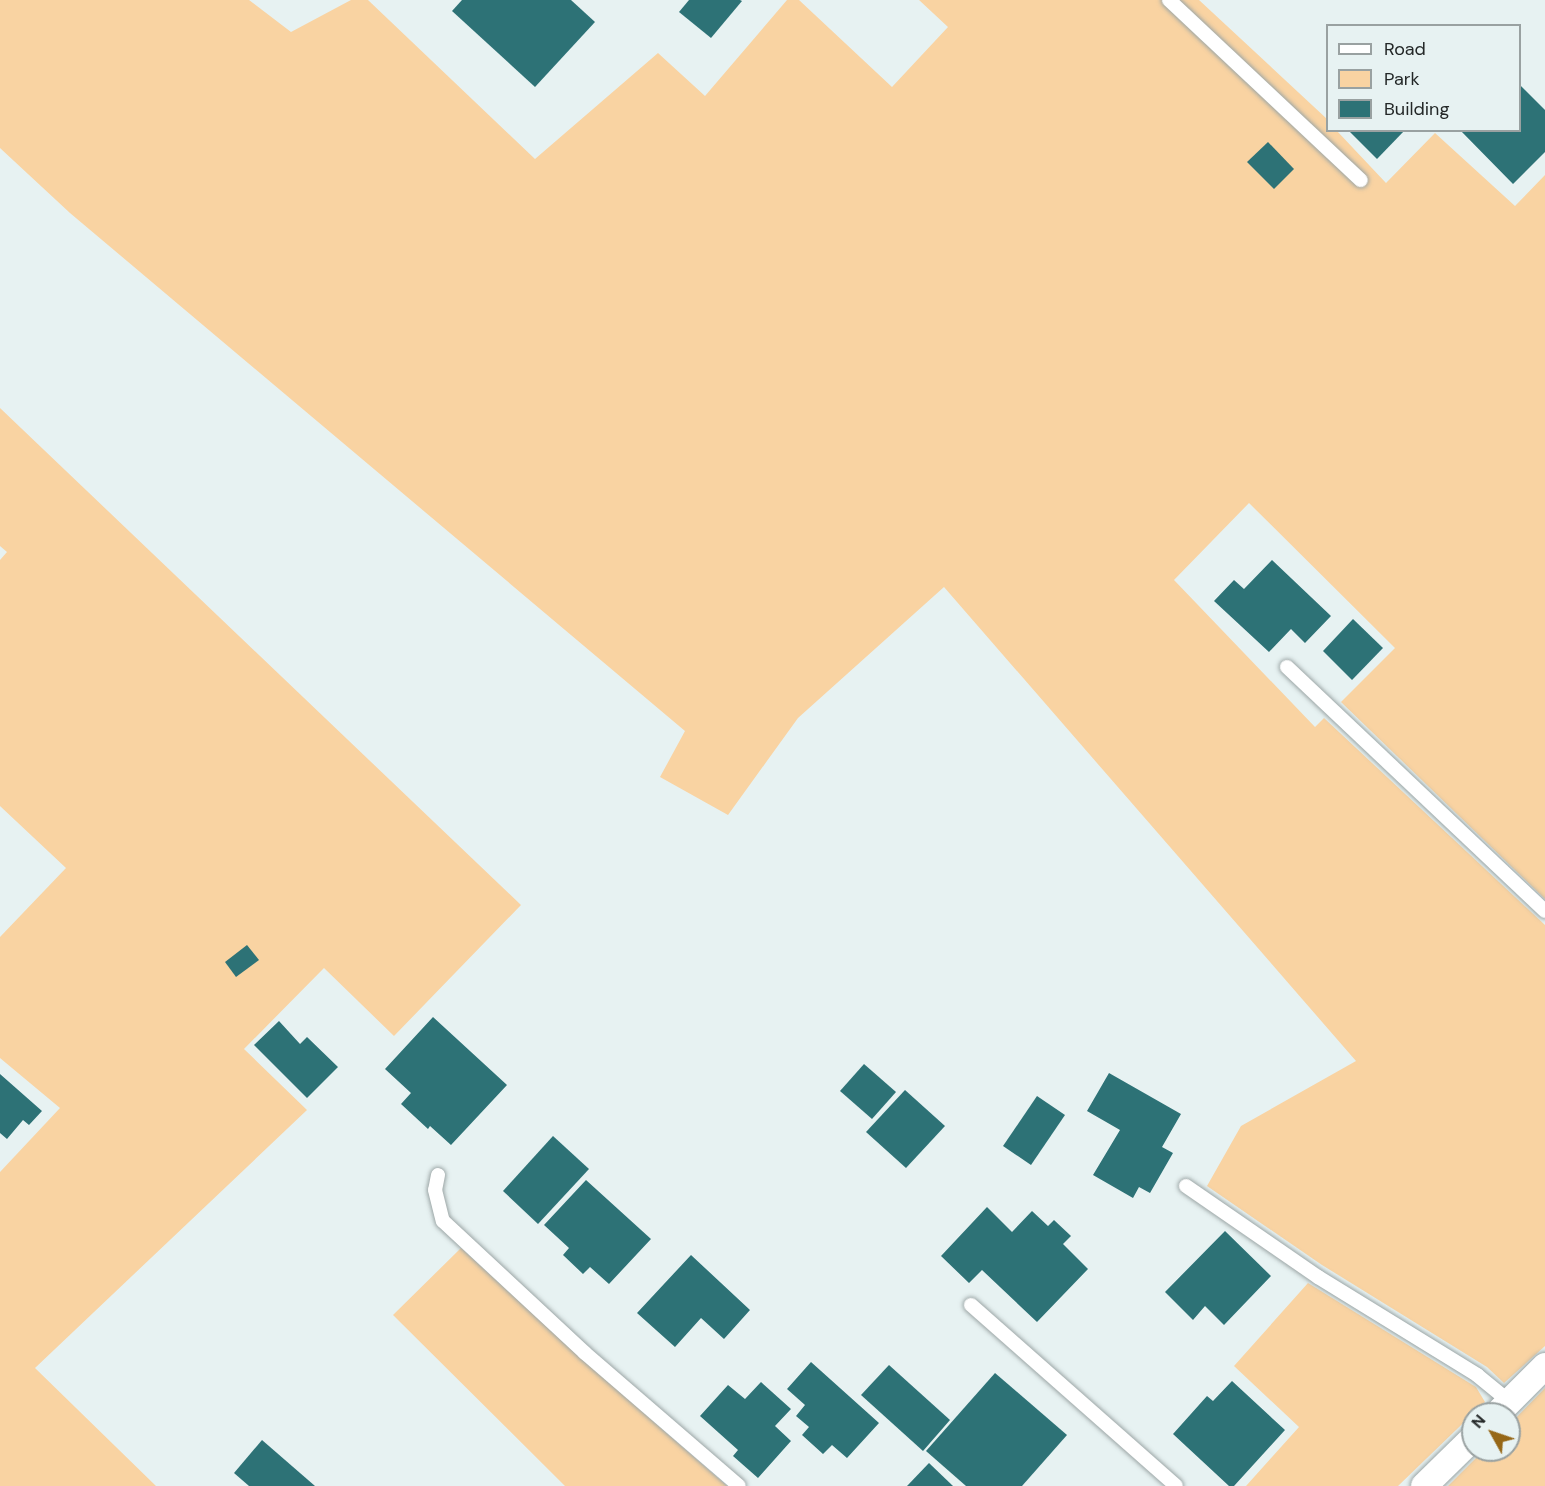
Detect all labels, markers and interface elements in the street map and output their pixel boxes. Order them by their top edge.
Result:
legend [1326,24,1521,132]
text: Road [1384,37,1426,61]
text: Park [1384,67,1420,91]
text: Building [1384,97,1449,121]
north arrow [1461,1402,1521,1462]
text: N [1467,1410,1490,1433]

